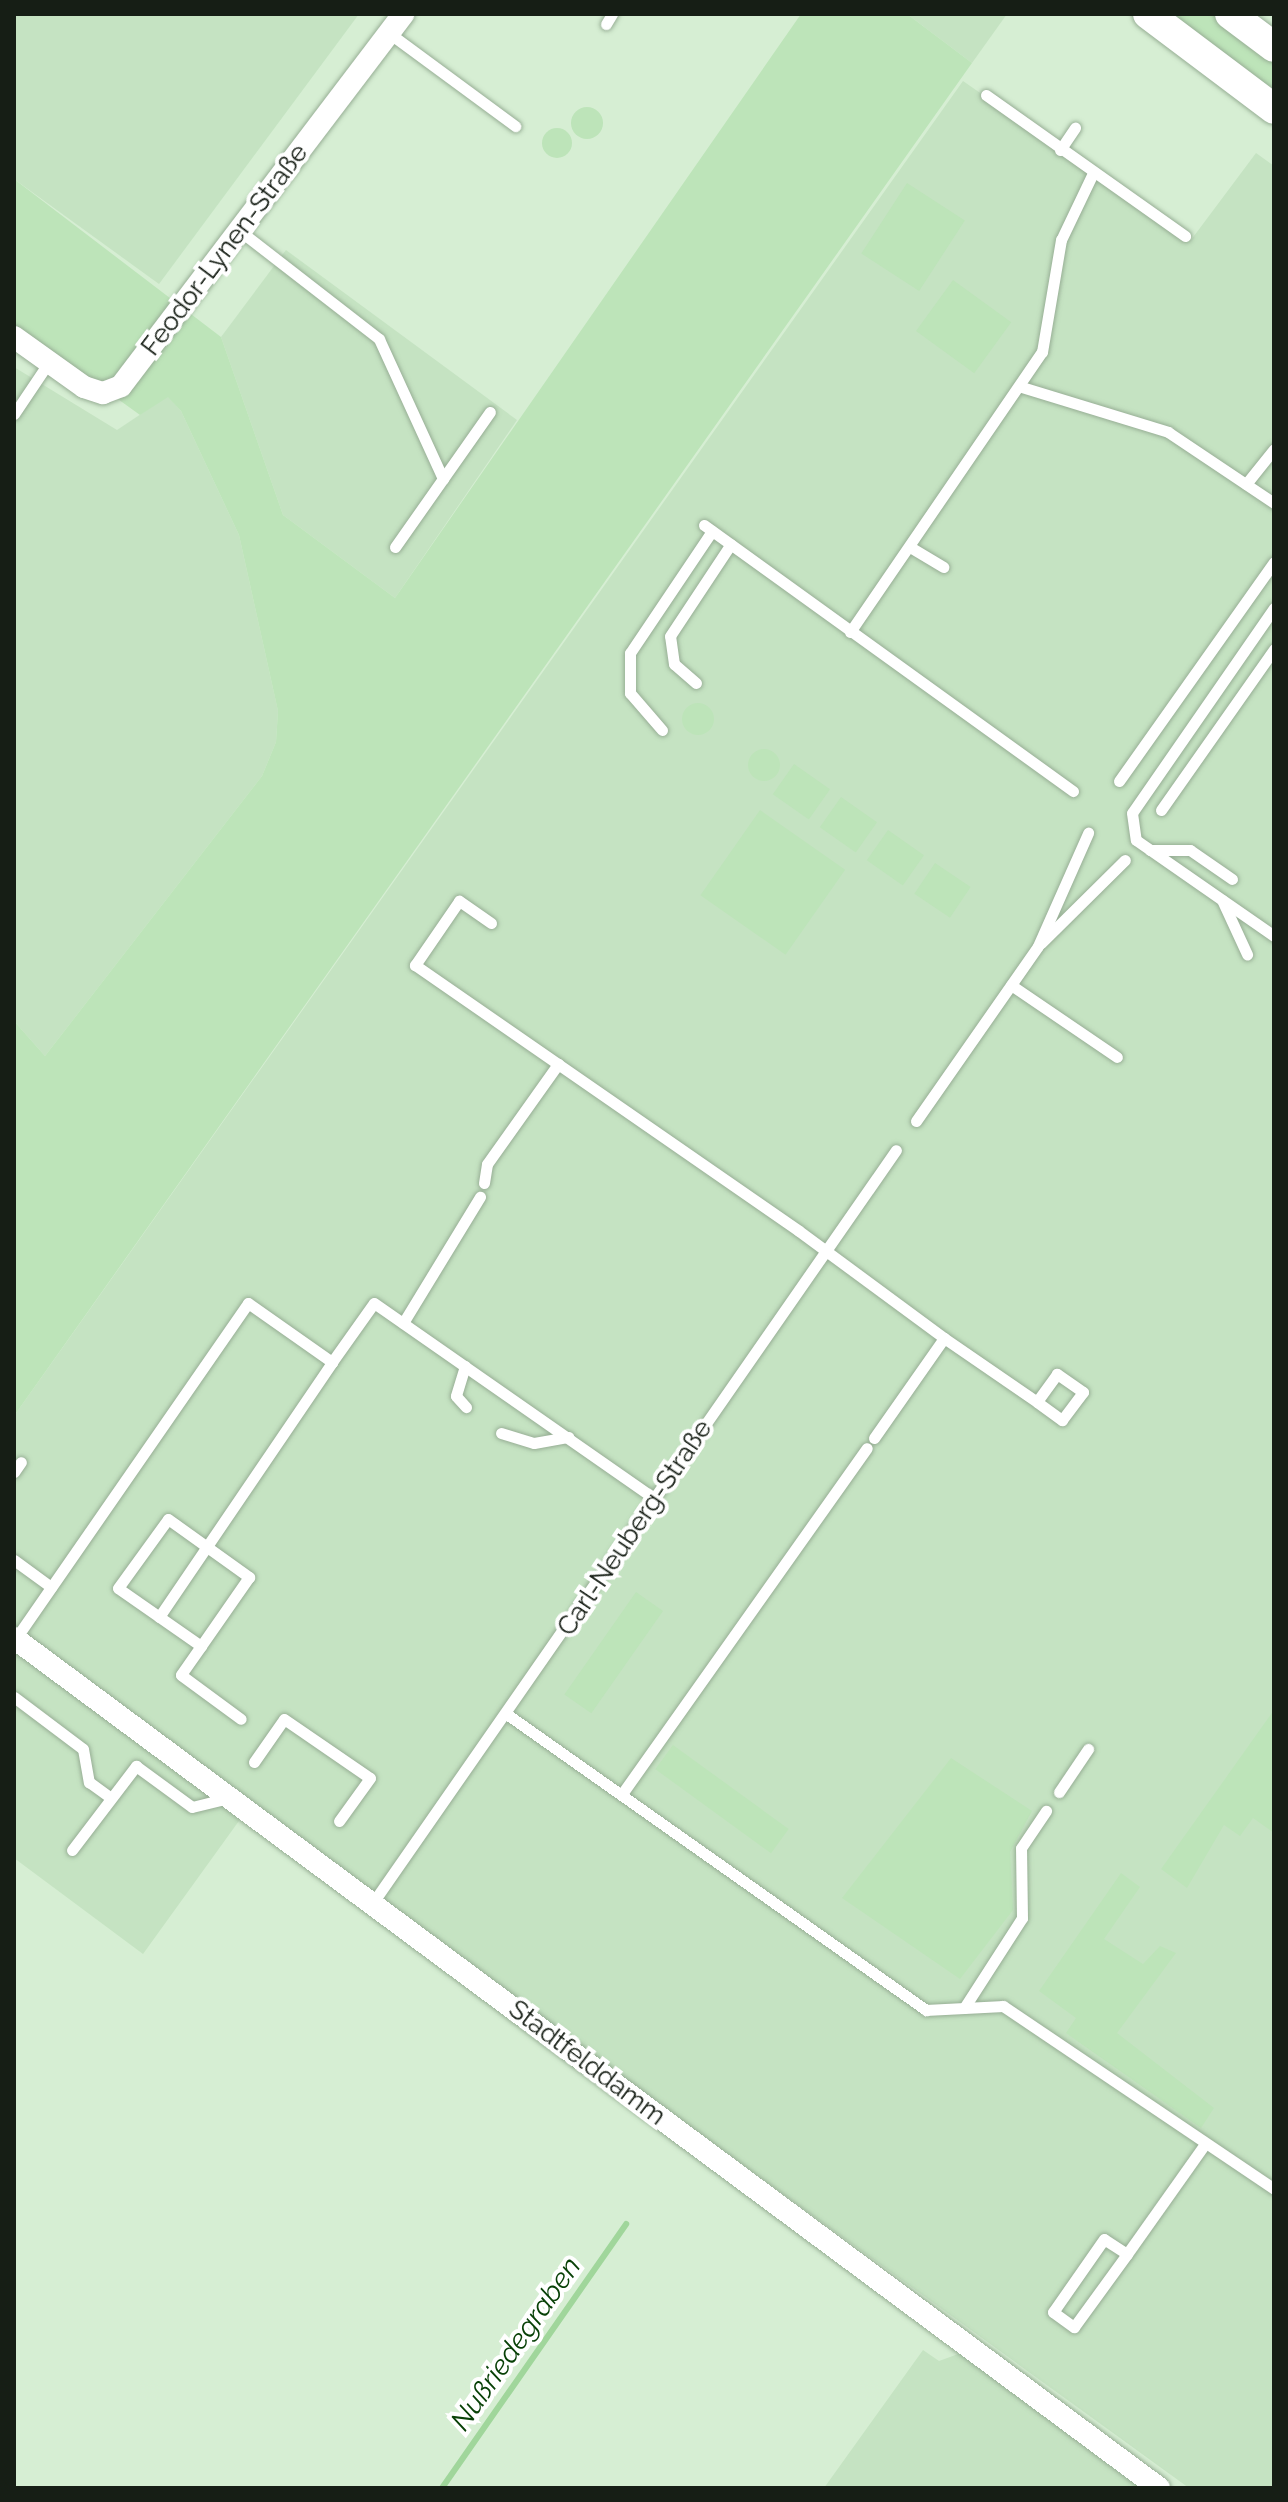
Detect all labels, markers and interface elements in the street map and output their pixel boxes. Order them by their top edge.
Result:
street label: Feodor-Lynen-Straße [135,138,315,362]
street label: Carl-Neuberg-Straße [551,1414,719,1642]
street label: Stadtfelddamm [502,1994,672,2132]
water label: Nußriedegraben [444,2251,588,2437]

